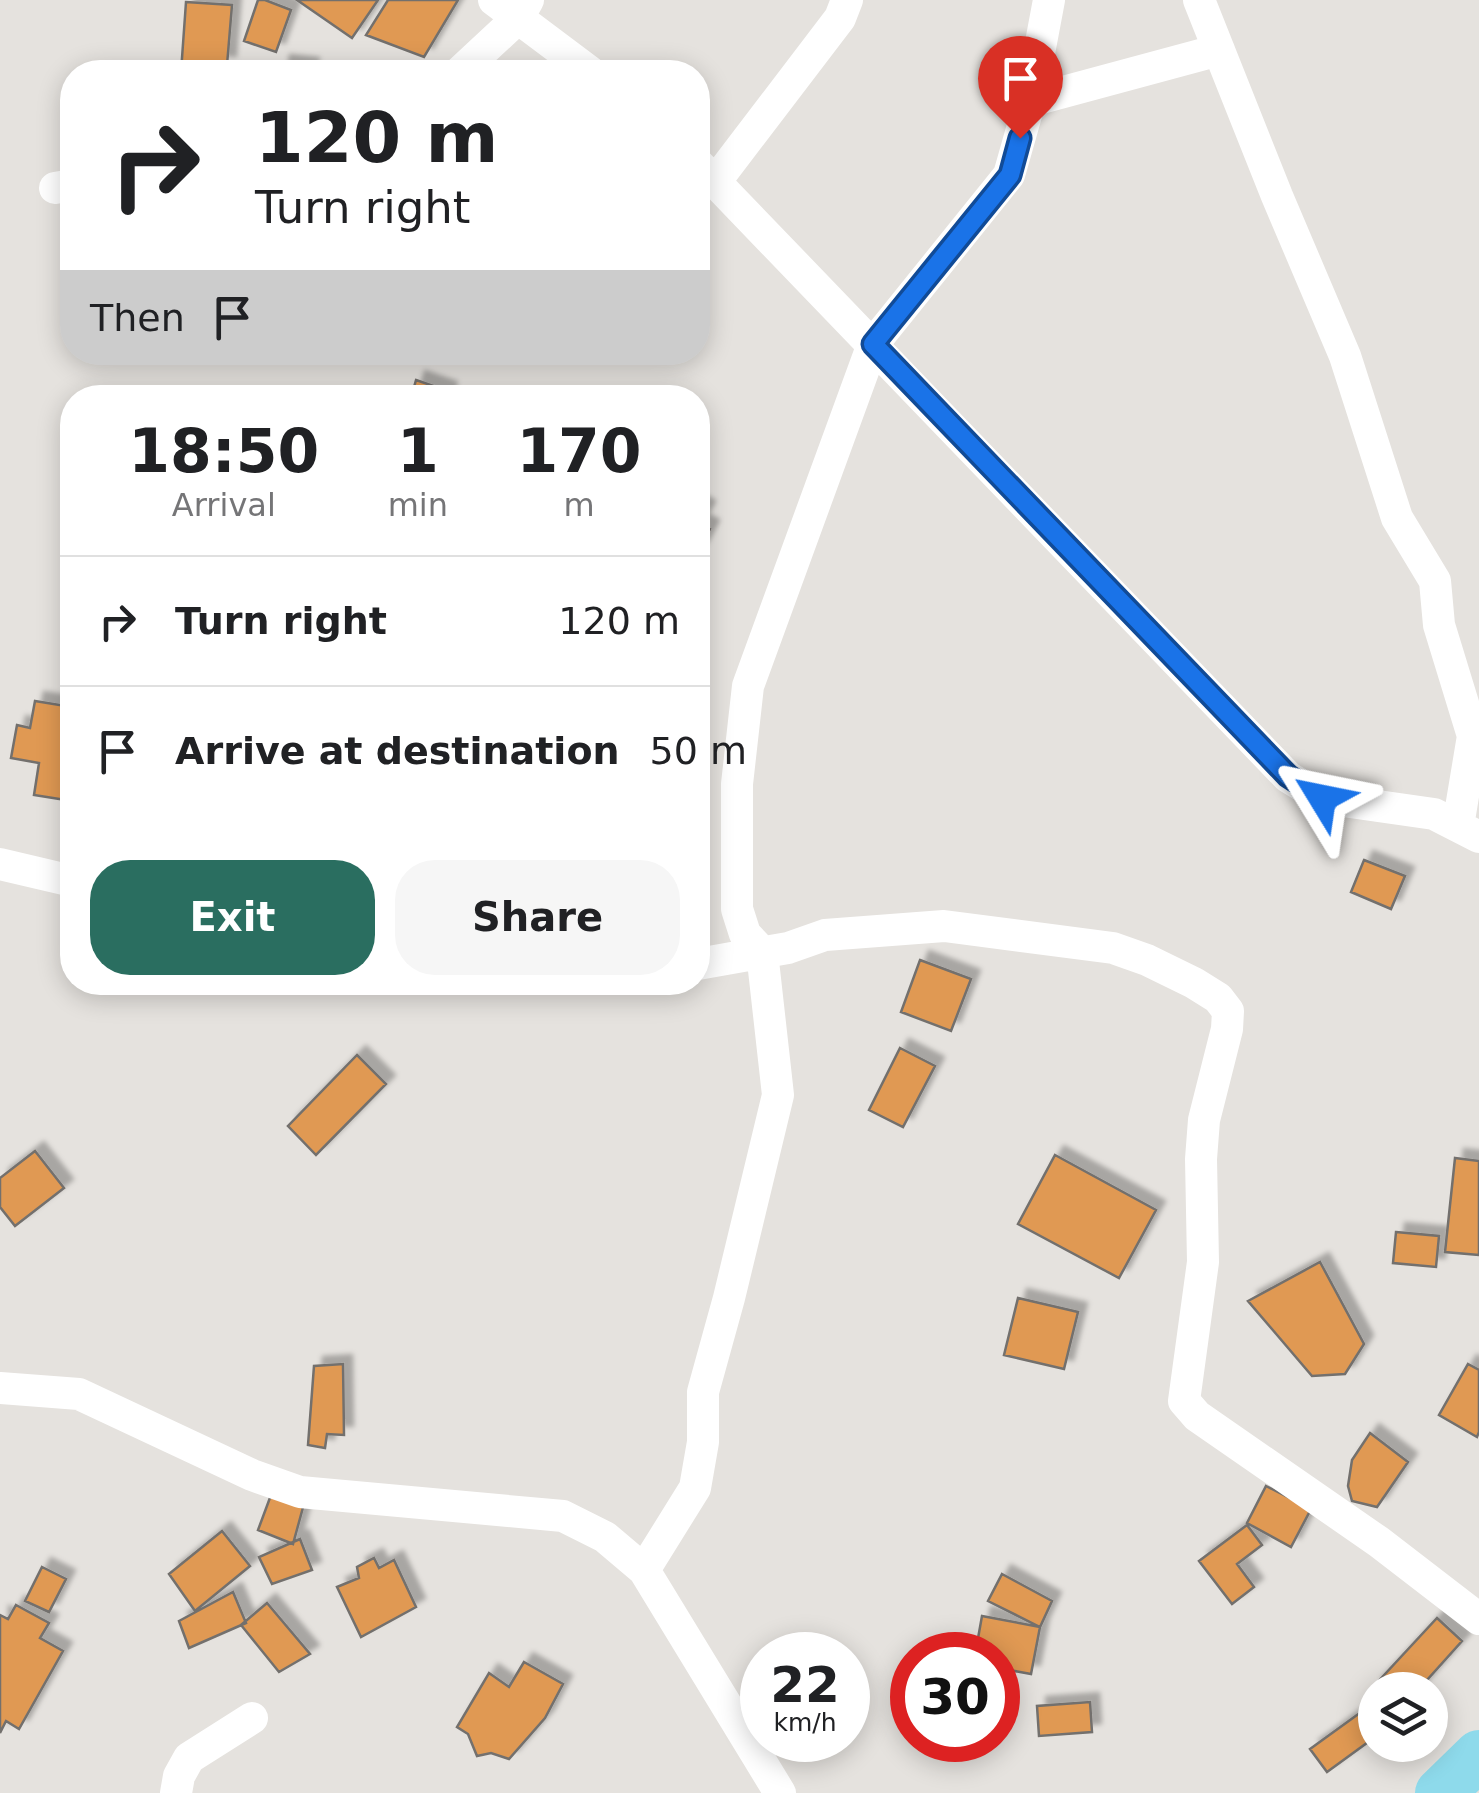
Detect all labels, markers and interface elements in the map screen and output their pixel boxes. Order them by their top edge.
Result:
pin [978,36,1063,139]
icon: arrive [993,51,1048,106]
text: 120 m [255,97,498,179]
icon: right [90,100,220,230]
text: Turn right [255,181,470,234]
icon: arrive [205,290,260,345]
text: Then [90,296,185,340]
text: 18:50 [128,416,319,486]
text: 1 [397,416,439,486]
text: 170 [516,416,642,486]
text: Arrival [172,486,276,524]
text: min [388,486,448,524]
text: m [563,486,595,524]
icon: right [90,594,145,649]
text: Turn right [175,599,387,643]
text: 120 m [558,599,680,643]
icon: arrive [90,724,145,779]
text: Arrive at destination [175,729,620,773]
text: 50 m [650,729,747,773]
position arrow [1270,746,1374,850]
button: Exit [90,860,375,975]
button: Share [395,860,680,975]
speed limit sign: 30 [890,1632,1020,1762]
text: 22 [770,1656,840,1714]
map controls [1358,1672,1448,1762]
button: layers [1358,1672,1448,1762]
text: km/h [773,1708,837,1737]

